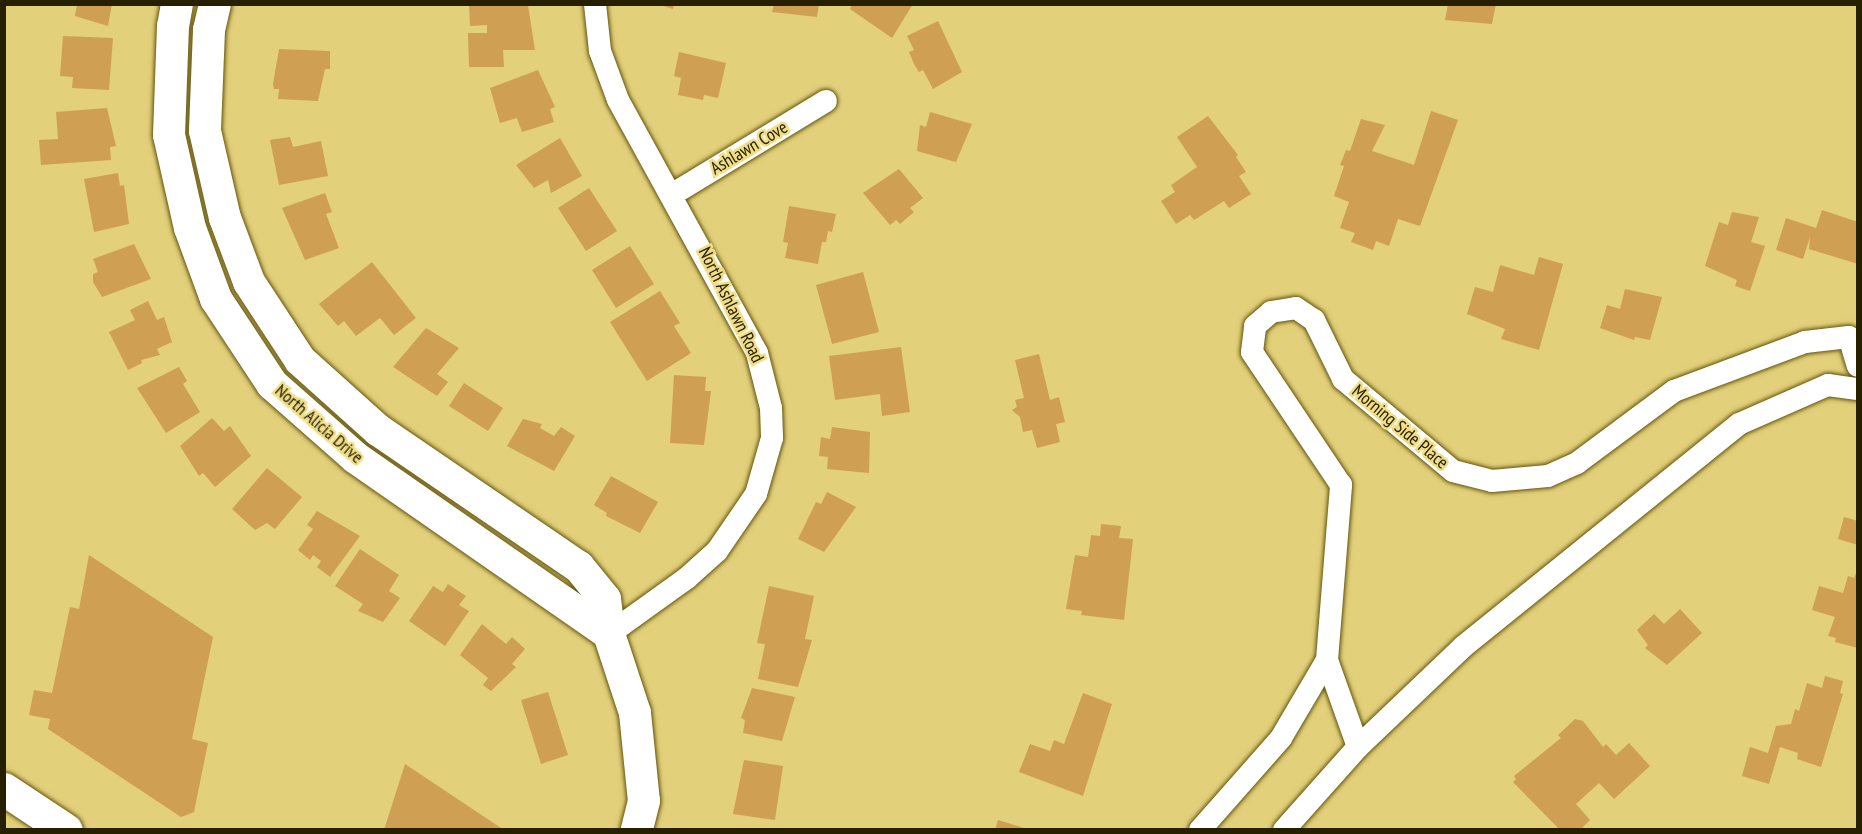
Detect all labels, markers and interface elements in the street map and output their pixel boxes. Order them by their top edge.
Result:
street label: Ashlawn Cove [707,117,791,179]
street label: North Ashlawn Road [694,243,768,367]
street label: North Alicia Drive [270,380,368,468]
street label: Morning Side Place [1347,380,1453,474]

